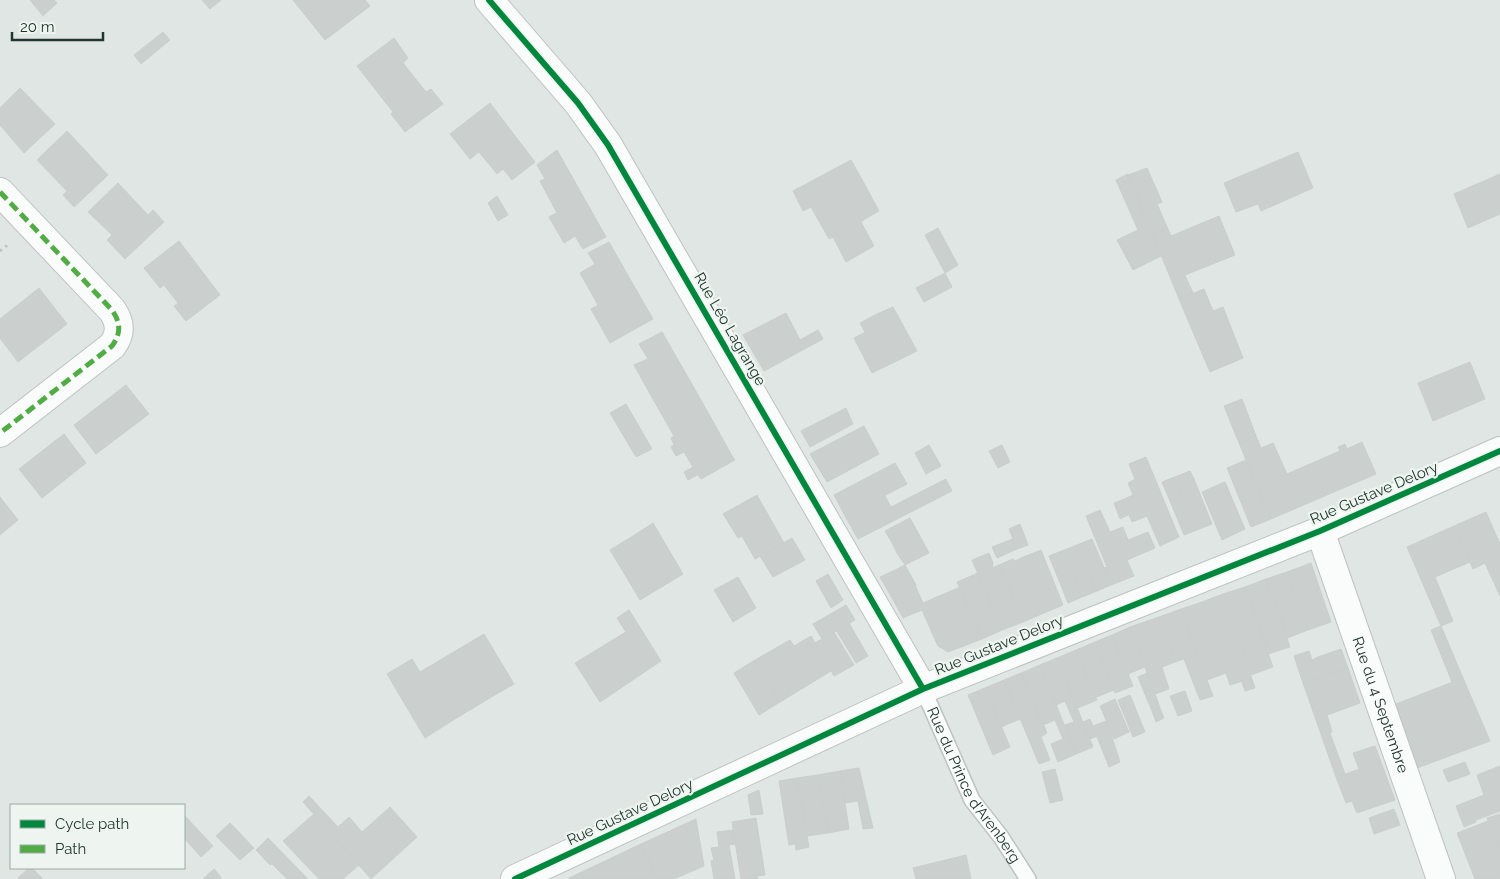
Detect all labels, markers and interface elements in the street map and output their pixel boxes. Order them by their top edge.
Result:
scale bar [12,10,104,42]
text: 20 m [20,18,55,36]
street label: Rue Léo Lagrange [690,269,770,389]
street label: Rue Gustave Delory [1307,458,1441,528]
street label: Rue Gustave Delory [932,611,1066,679]
street label: Rue du 4 Septembre [1348,634,1412,775]
street label: Rue du Prince d'Arenberg [923,704,1024,867]
street label: Rue Gustave Delory [564,775,696,849]
legend [10,804,185,869]
text: Cycle path [55,815,129,833]
text: Path [55,840,86,858]

